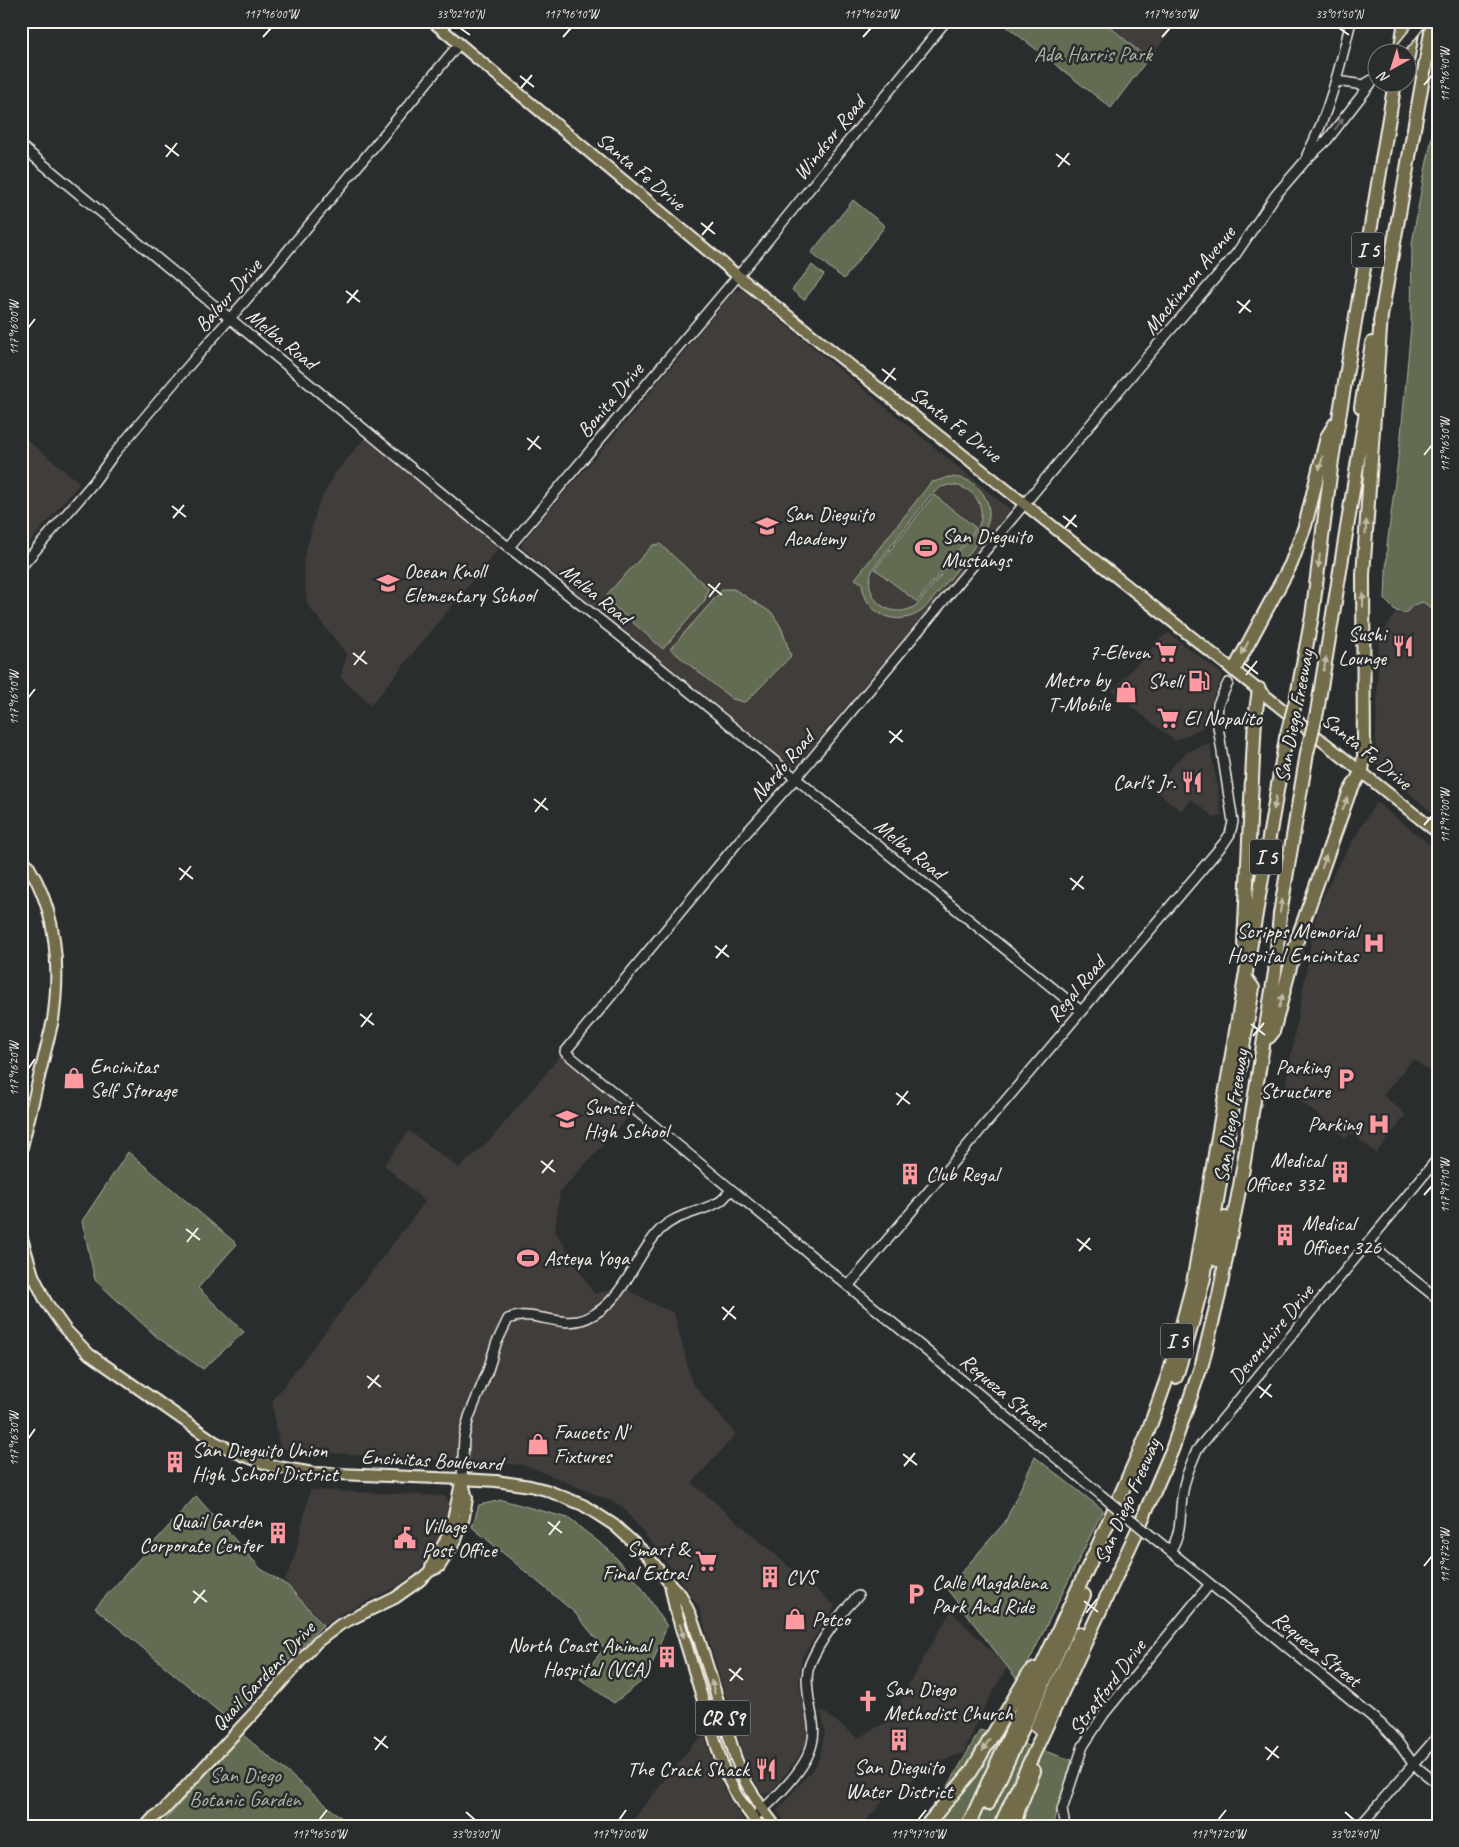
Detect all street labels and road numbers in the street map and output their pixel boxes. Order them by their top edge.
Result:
street label: Windsor Road [787,88,873,185]
street label: Santa Fe Drive [591,126,692,217]
street label: Mackinnon Avenue [1137,219,1242,340]
road number: I 5 [1352,232,1384,268]
street label: Balour Drive [189,252,268,337]
street label: Melba Road [241,303,325,377]
street label: Bonita Drive [571,356,650,443]
street label: Santa Fe Drive [905,380,1008,468]
street label: Melba Road [555,558,639,632]
street label: San Diego Freeway [1268,646,1320,784]
street label: Santa Fe Drive [1317,707,1418,796]
street label: Nardo Road [744,723,822,807]
street label: Melba Road [869,813,953,887]
road number: I 5 [1250,840,1282,874]
street label: Regal Road [1041,949,1113,1027]
street label: San Diego Freeway [1208,1046,1255,1184]
street label: Devonshire Drive [1223,1278,1320,1389]
road number: I 5 [1161,1324,1193,1358]
street label: Requeza Street [955,1348,1055,1438]
street label: San Diego Freeway [1088,1433,1167,1568]
street label: Encinitas Boulevard [361,1443,506,1477]
street label: Requeza Street [1267,1605,1368,1694]
street label: Quail Gardens Drive [206,1614,322,1736]
street label: Stratford Drive [1063,1632,1153,1740]
road number: CR S9 [696,1700,750,1736]

